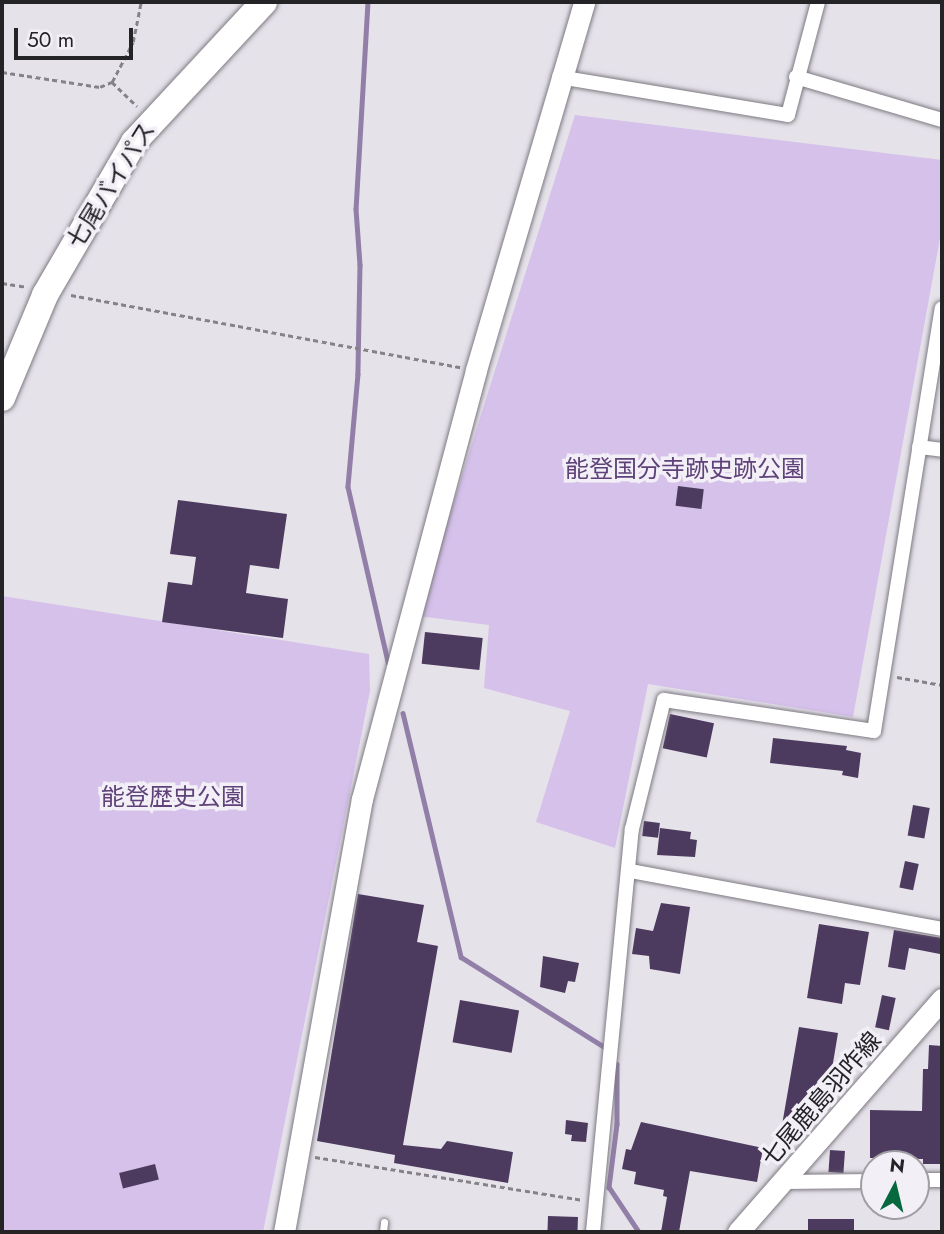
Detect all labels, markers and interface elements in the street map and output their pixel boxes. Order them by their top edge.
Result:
scale bar [18,14,136,58]
text: 50 m [27,25,74,55]
street label: 七尾バイパス [61,116,161,254]
park label: 能登国分寺跡史跡公園 [565,455,805,483]
park label: 能登歴史公園 [101,783,245,811]
street label: 七尾鹿島羽咋線 [755,1026,887,1172]
north arrow [860,1150,930,1220]
text: N [888,1151,907,1180]

